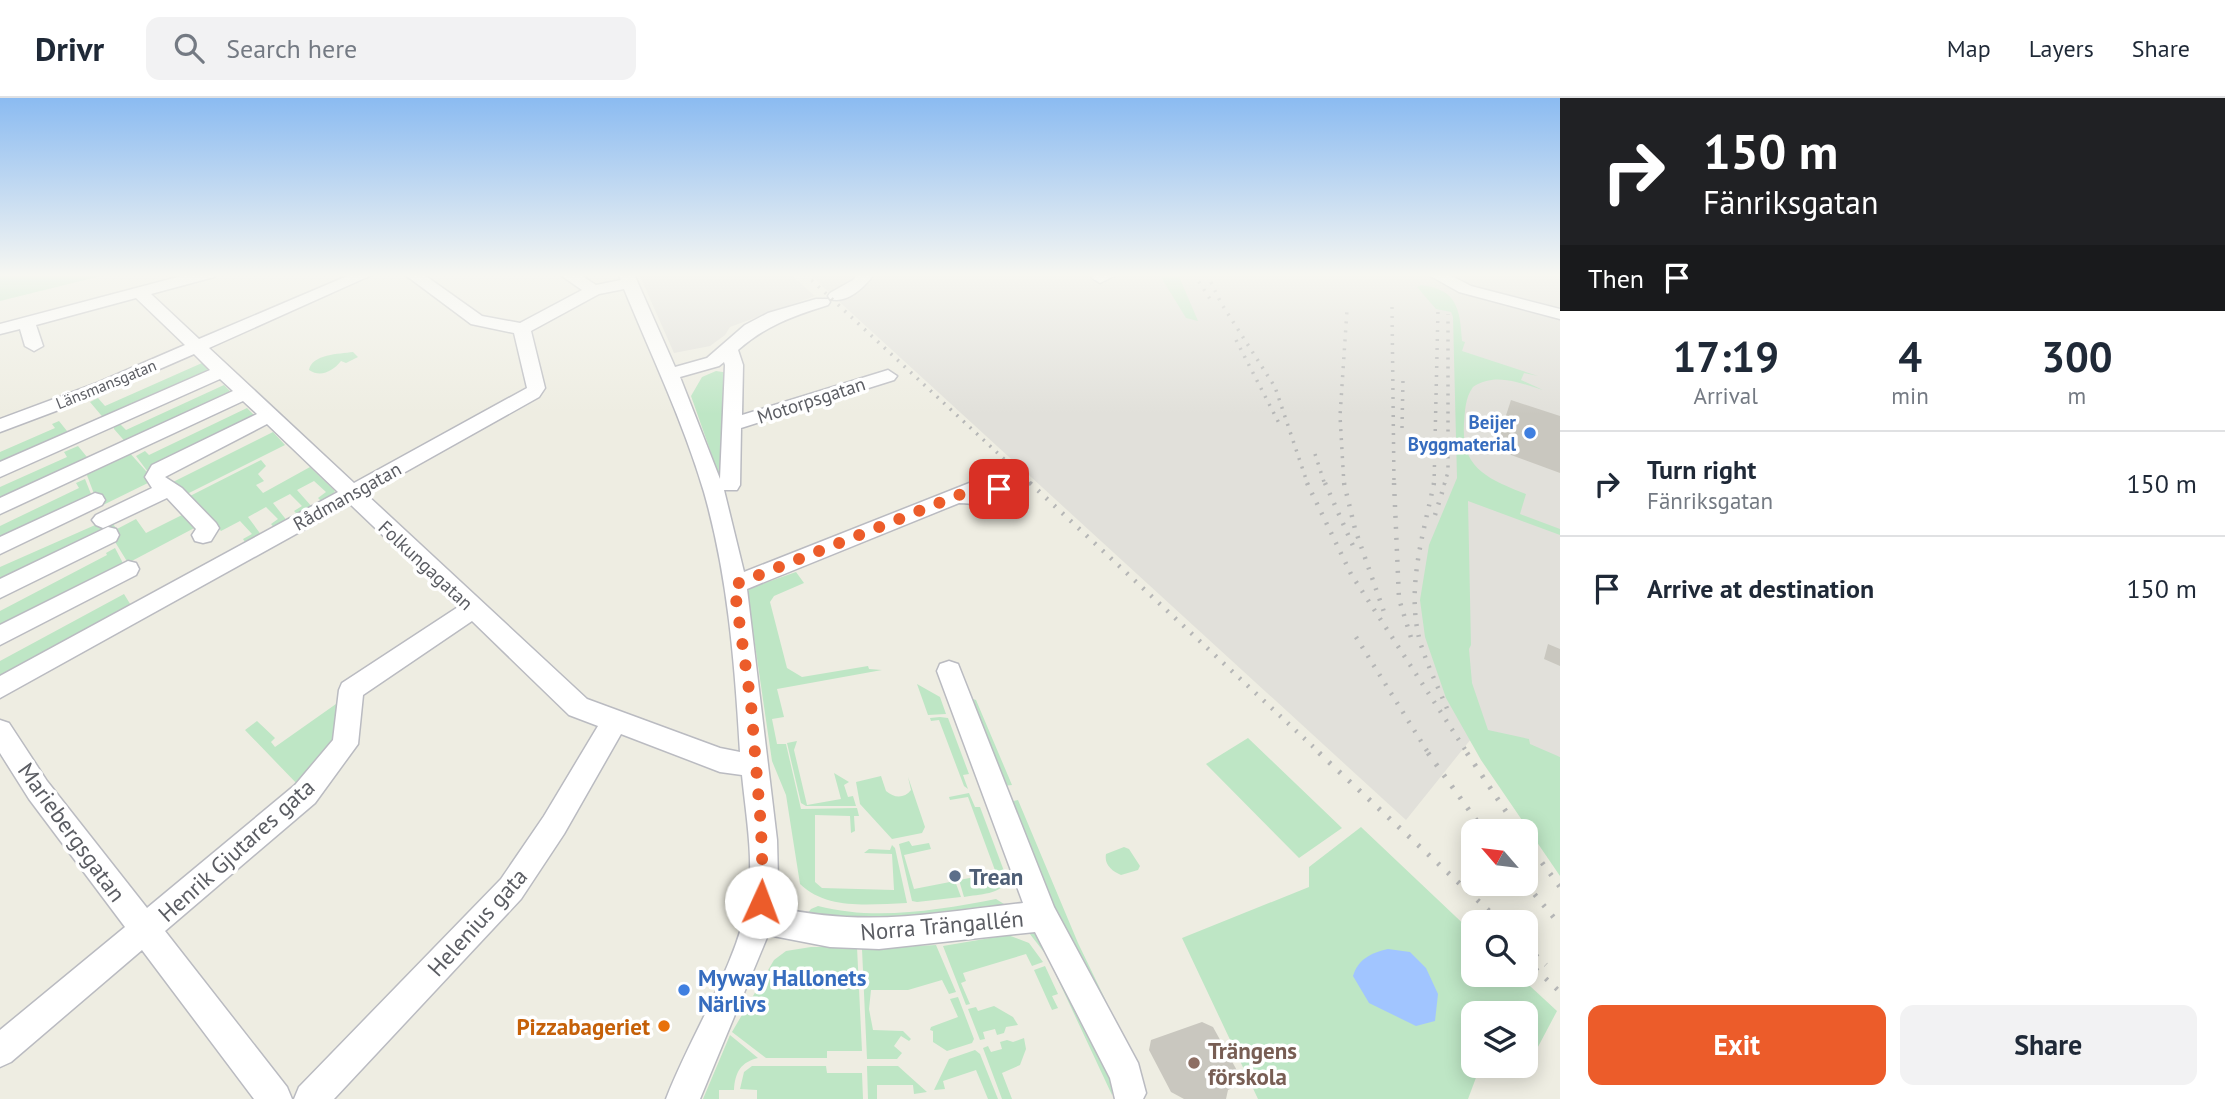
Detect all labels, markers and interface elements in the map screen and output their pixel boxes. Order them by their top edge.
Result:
search box [146,17,636,80]
text: Drivr [35,27,104,70]
icon: search [170,29,208,67]
text: Search here [226,32,357,65]
text: Map [1947,33,1991,64]
text: Layers [2029,33,2094,64]
text: Share [2132,33,2190,64]
text: 150 m [1703,119,1838,183]
icon: right [1588,126,1679,217]
text: Fänriksgatan [1703,181,1878,223]
icon: arrive [1658,259,1696,297]
text: Then [1588,262,1644,295]
text: 17:19 [1672,329,1779,384]
text: 4 [1898,329,1922,384]
text: 300 [2041,329,2113,384]
street label: Länsmansgatan [53,355,159,413]
street label: Motorpsgatan [754,371,868,429]
text: Arrival [1693,381,1758,410]
text: min [1891,381,1929,410]
text: m [2068,381,2086,410]
place label: Beijer Byggmaterial [1408,410,1516,456]
marker: Beijer Byggmaterial [1522,425,1538,441]
text: Turn right [1647,453,1756,486]
street label: Rådmansgatan [289,456,405,536]
pin [969,459,1029,519]
icon: right [1588,465,1626,503]
text: 150 m [2126,467,2197,500]
icon: arrive [980,470,1018,508]
text: Fänriksgatan [1647,486,1773,515]
street label: Folkungagatan [374,515,478,615]
icon: arrive [1588,570,1626,608]
text: Arrive at destination [1647,572,1874,605]
text: 150 m [2126,572,2197,605]
street label: Mariebergsgatan [12,757,132,907]
street label: Henrik Gjutares gata [152,772,320,928]
north arrow [1461,819,1538,896]
map controls [1461,819,1538,1078]
street label: Helenius gata [421,862,533,982]
place label: Trean [969,862,1023,891]
position arrow [724,865,798,939]
marker: Trean [947,868,963,884]
street label: Norra Trängallén [859,903,1025,947]
button: search [1461,910,1538,987]
place label: Myway Hallonets Närlivs [698,963,867,1018]
marker: Myway Hallonets Närlivs [676,982,692,998]
button: layers [1461,1001,1538,1078]
button: Exit [1588,1005,1886,1085]
button: Share [1900,1005,2197,1085]
place label: Pizzabageriet [516,1012,650,1041]
marker: Pizzabageriet [656,1018,672,1034]
place label: Trängens förskola [1208,1036,1297,1091]
marker: Trängens förskola [1186,1055,1202,1071]

